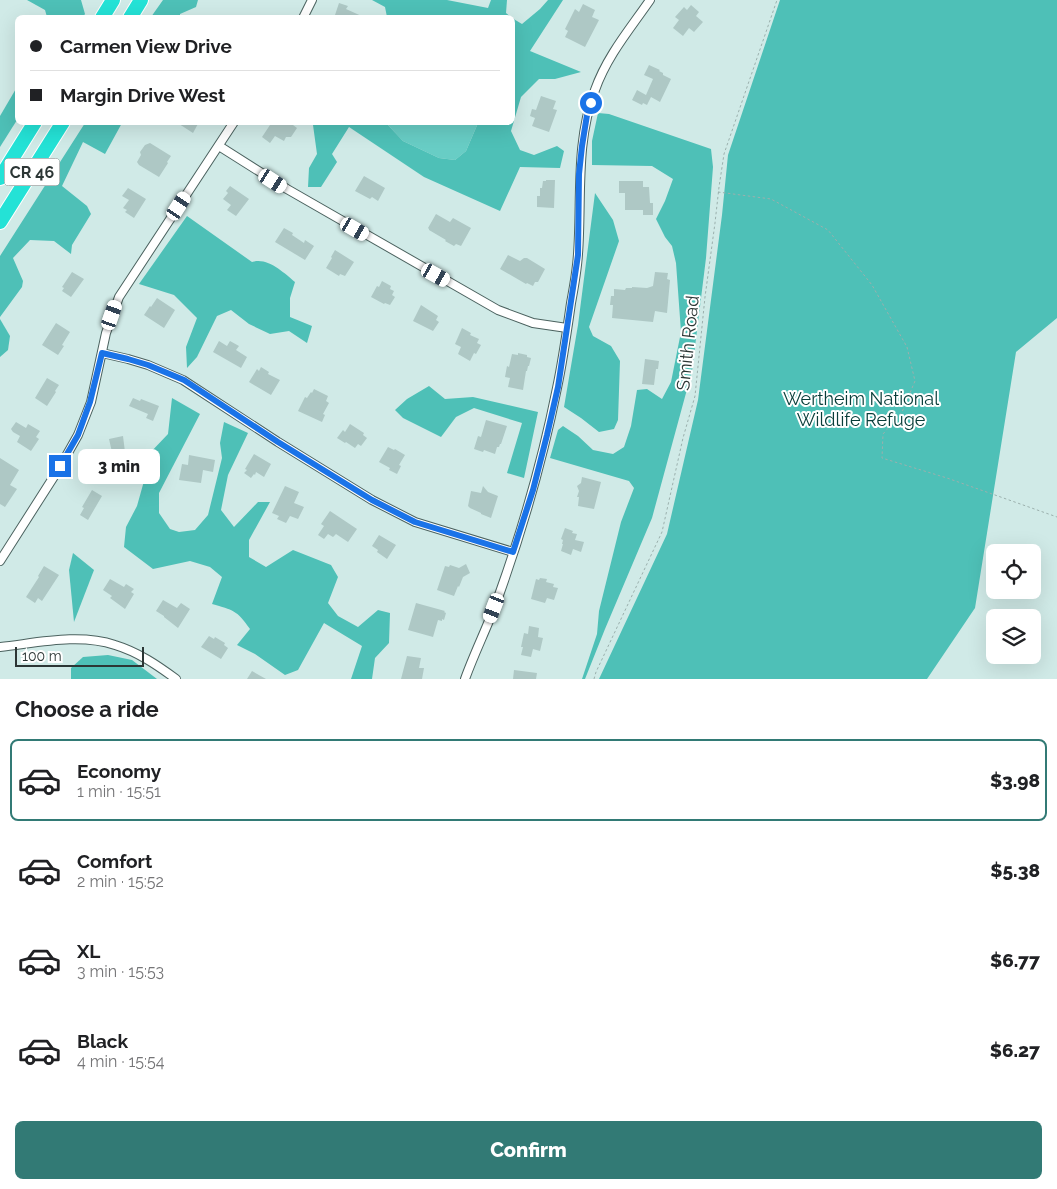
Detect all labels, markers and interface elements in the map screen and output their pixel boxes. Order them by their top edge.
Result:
text: Carmen View Drive [60,35,232,57]
text: Margin Drive West [60,84,225,106]
route start [580,92,602,114]
road number: CR 46 [5,158,60,186]
car [256,167,289,195]
car [164,189,193,223]
car [338,215,371,243]
car [419,261,452,289]
street label: Smith Road [672,294,703,392]
car [100,298,123,332]
park label: Wertheim National Wildlife Refuge [783,388,939,430]
callout: 3 min [78,448,160,484]
route end [49,455,71,477]
text: 3 min [98,457,140,476]
map controls [986,544,1041,664]
button: locate [986,544,1041,599]
car [481,591,506,625]
button: layers [986,609,1041,664]
scale bar [15,644,144,667]
text: 100 m [22,648,62,664]
text: Choose a ride [15,696,159,722]
icon: car [17,758,62,803]
text: Economy [77,760,161,782]
text: $3.98 [990,769,1040,791]
text: 1 min · 15:51 [77,782,161,801]
icon: car [17,848,62,893]
text: Comfort [77,850,152,872]
text: $5.38 [990,859,1040,881]
text: 2 min · 15:52 [77,872,164,891]
icon: car [17,938,62,983]
text: XL [77,940,100,962]
text: $6.77 [990,949,1040,971]
text: 3 min · 15:53 [77,962,164,981]
icon: car [17,1028,62,1073]
text: Black [77,1030,128,1052]
text: $6.27 [990,1039,1040,1061]
text: 4 min · 15:54 [77,1052,165,1071]
button: Confirm [15,1121,1042,1179]

